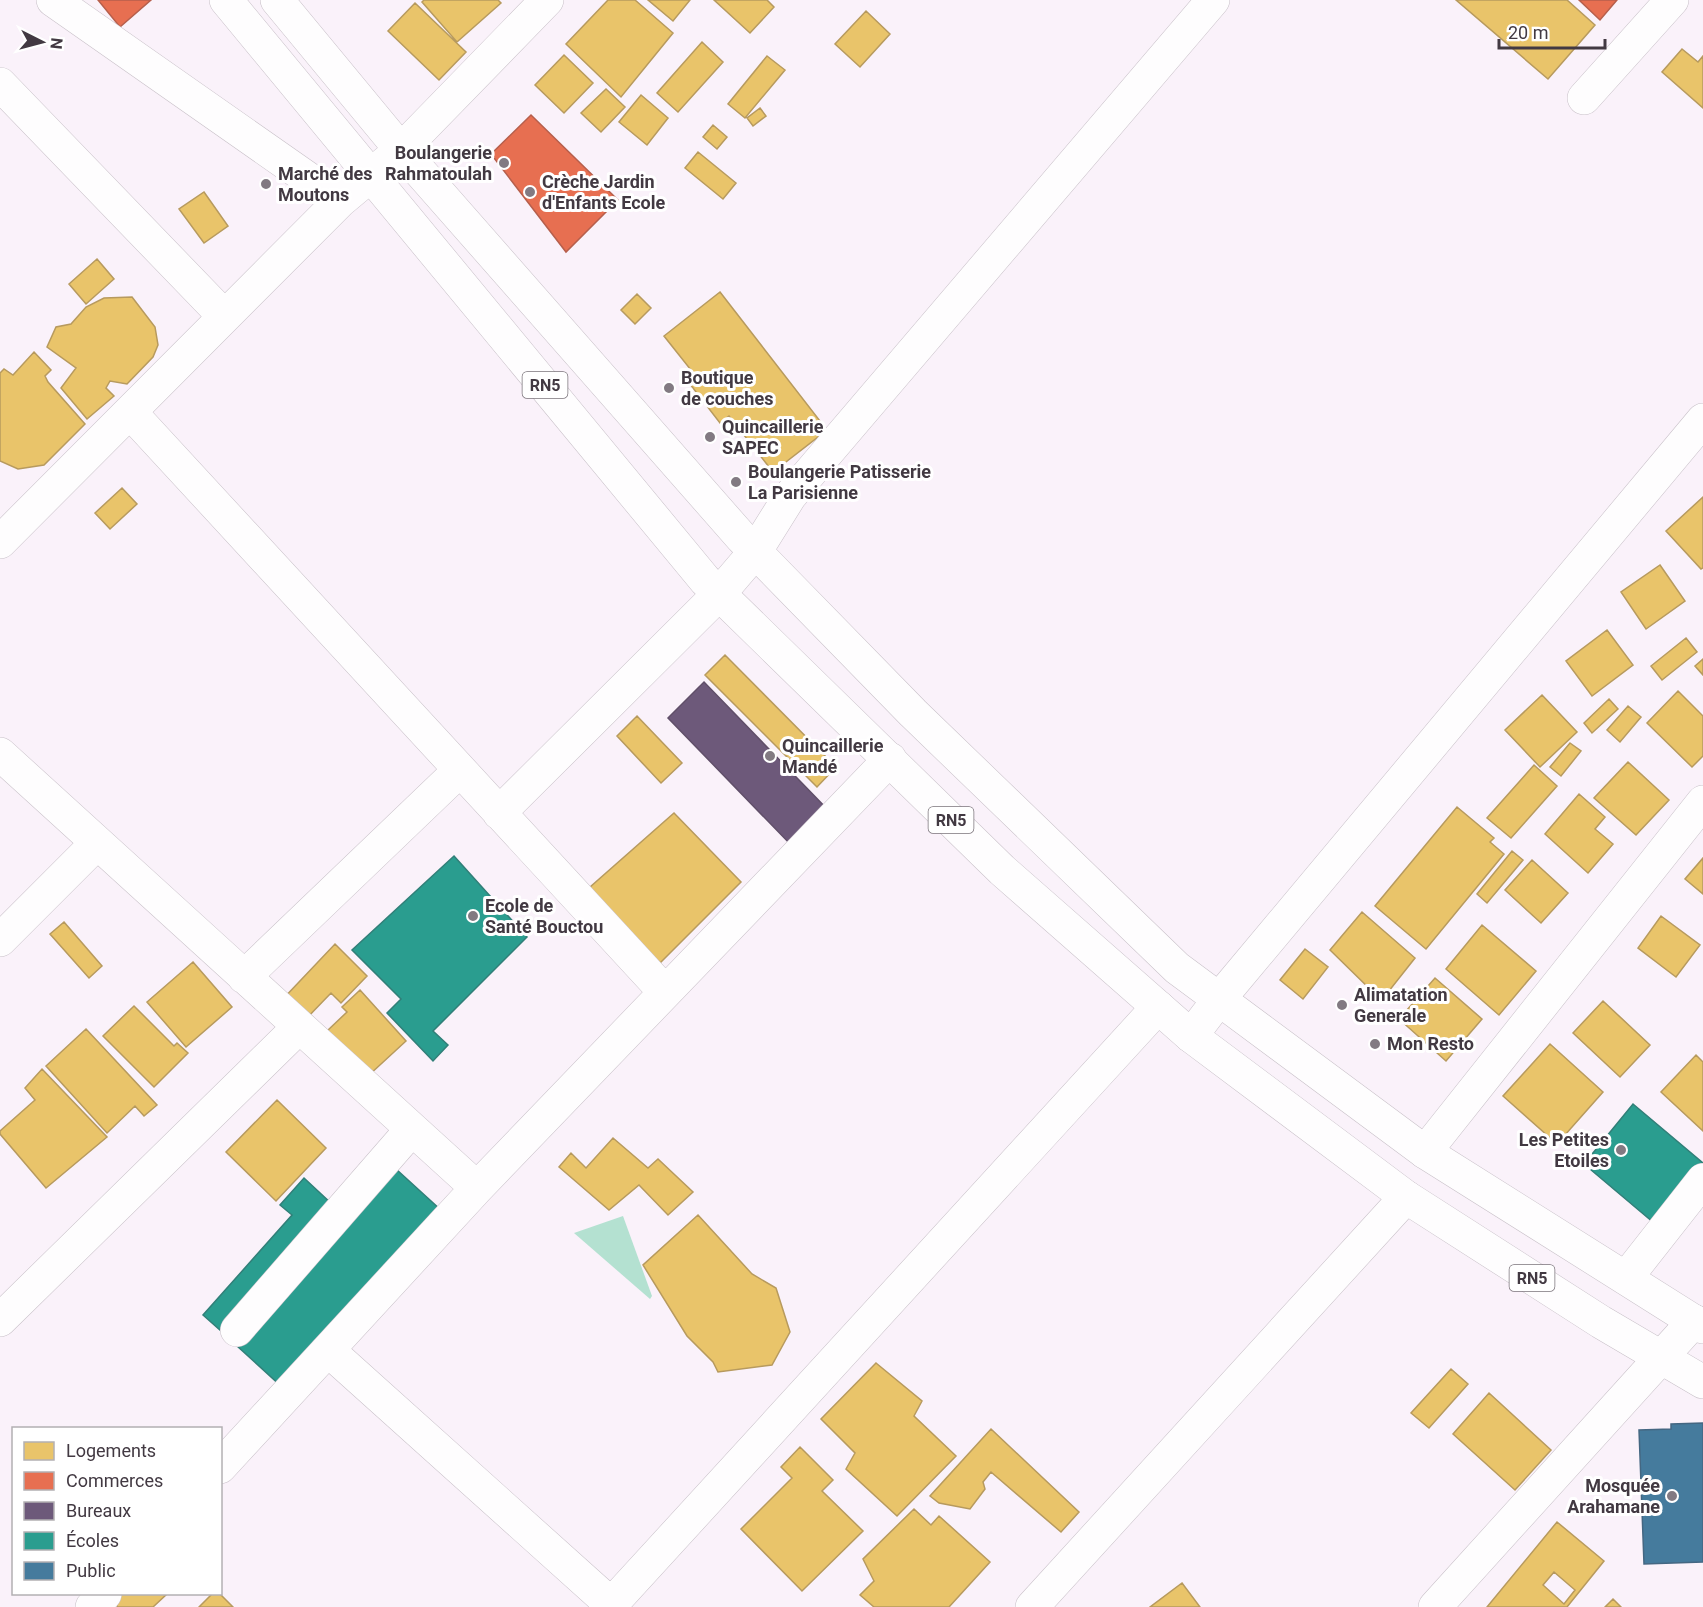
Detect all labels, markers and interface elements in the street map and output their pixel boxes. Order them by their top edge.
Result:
north arrow [12,12,72,72]
scale bar [1499,12,1606,50]
text: 20 m [1508,22,1548,43]
text: N [46,37,66,50]
place label: Boulangerie Rahmatoulah [385,142,492,184]
marker: Boulangerie Rahmatoulah [497,156,511,170]
place label: Marché des Moutons [278,163,373,205]
place label: Crèche Jardin d'Enfants Ecole [542,171,665,213]
marker: Marché des Moutons [259,177,273,191]
marker: Crèche Jardin d'Enfants Ecole [523,185,537,199]
place label: Boutique de couches [681,367,773,409]
road number: RN5 [522,372,568,398]
marker: Boutique de couches [662,381,676,395]
place label: Quincaillerie SAPEC [722,416,824,458]
marker: Quincaillerie SAPEC [703,430,717,444]
place label: Boulangerie Patisserie La Parisienne [748,461,931,503]
marker: Boulangerie Patisserie La Parisienne [729,475,743,489]
place label: Quincaillerie Mandé [782,735,884,777]
marker: Quincaillerie Mandé [763,749,777,763]
road number: RN5 [928,807,974,833]
place label: Ecole de Santé Bouctou [485,895,603,937]
marker: Ecole de Santé Bouctou [466,909,480,923]
place label: Alimatation Generale [1354,984,1448,1026]
marker: Alimatation Generale [1335,998,1349,1012]
place label: Mon Resto [1387,1033,1474,1054]
marker: Mon Resto [1368,1037,1382,1051]
place label: Les Petites Etoiles [1519,1129,1609,1171]
marker: Les Petites Etoiles [1614,1143,1628,1157]
road number: RN5 [1510,1265,1555,1291]
legend [12,1427,222,1595]
text: Logements [66,1440,156,1461]
text: Commerces [66,1470,163,1491]
place label: Mosquée Arahamane [1567,1475,1660,1517]
marker: Mosquée Arahamane [1665,1489,1679,1503]
text: Bureaux [66,1500,131,1521]
text: Écoles [66,1530,119,1551]
text: Public [66,1560,116,1581]

